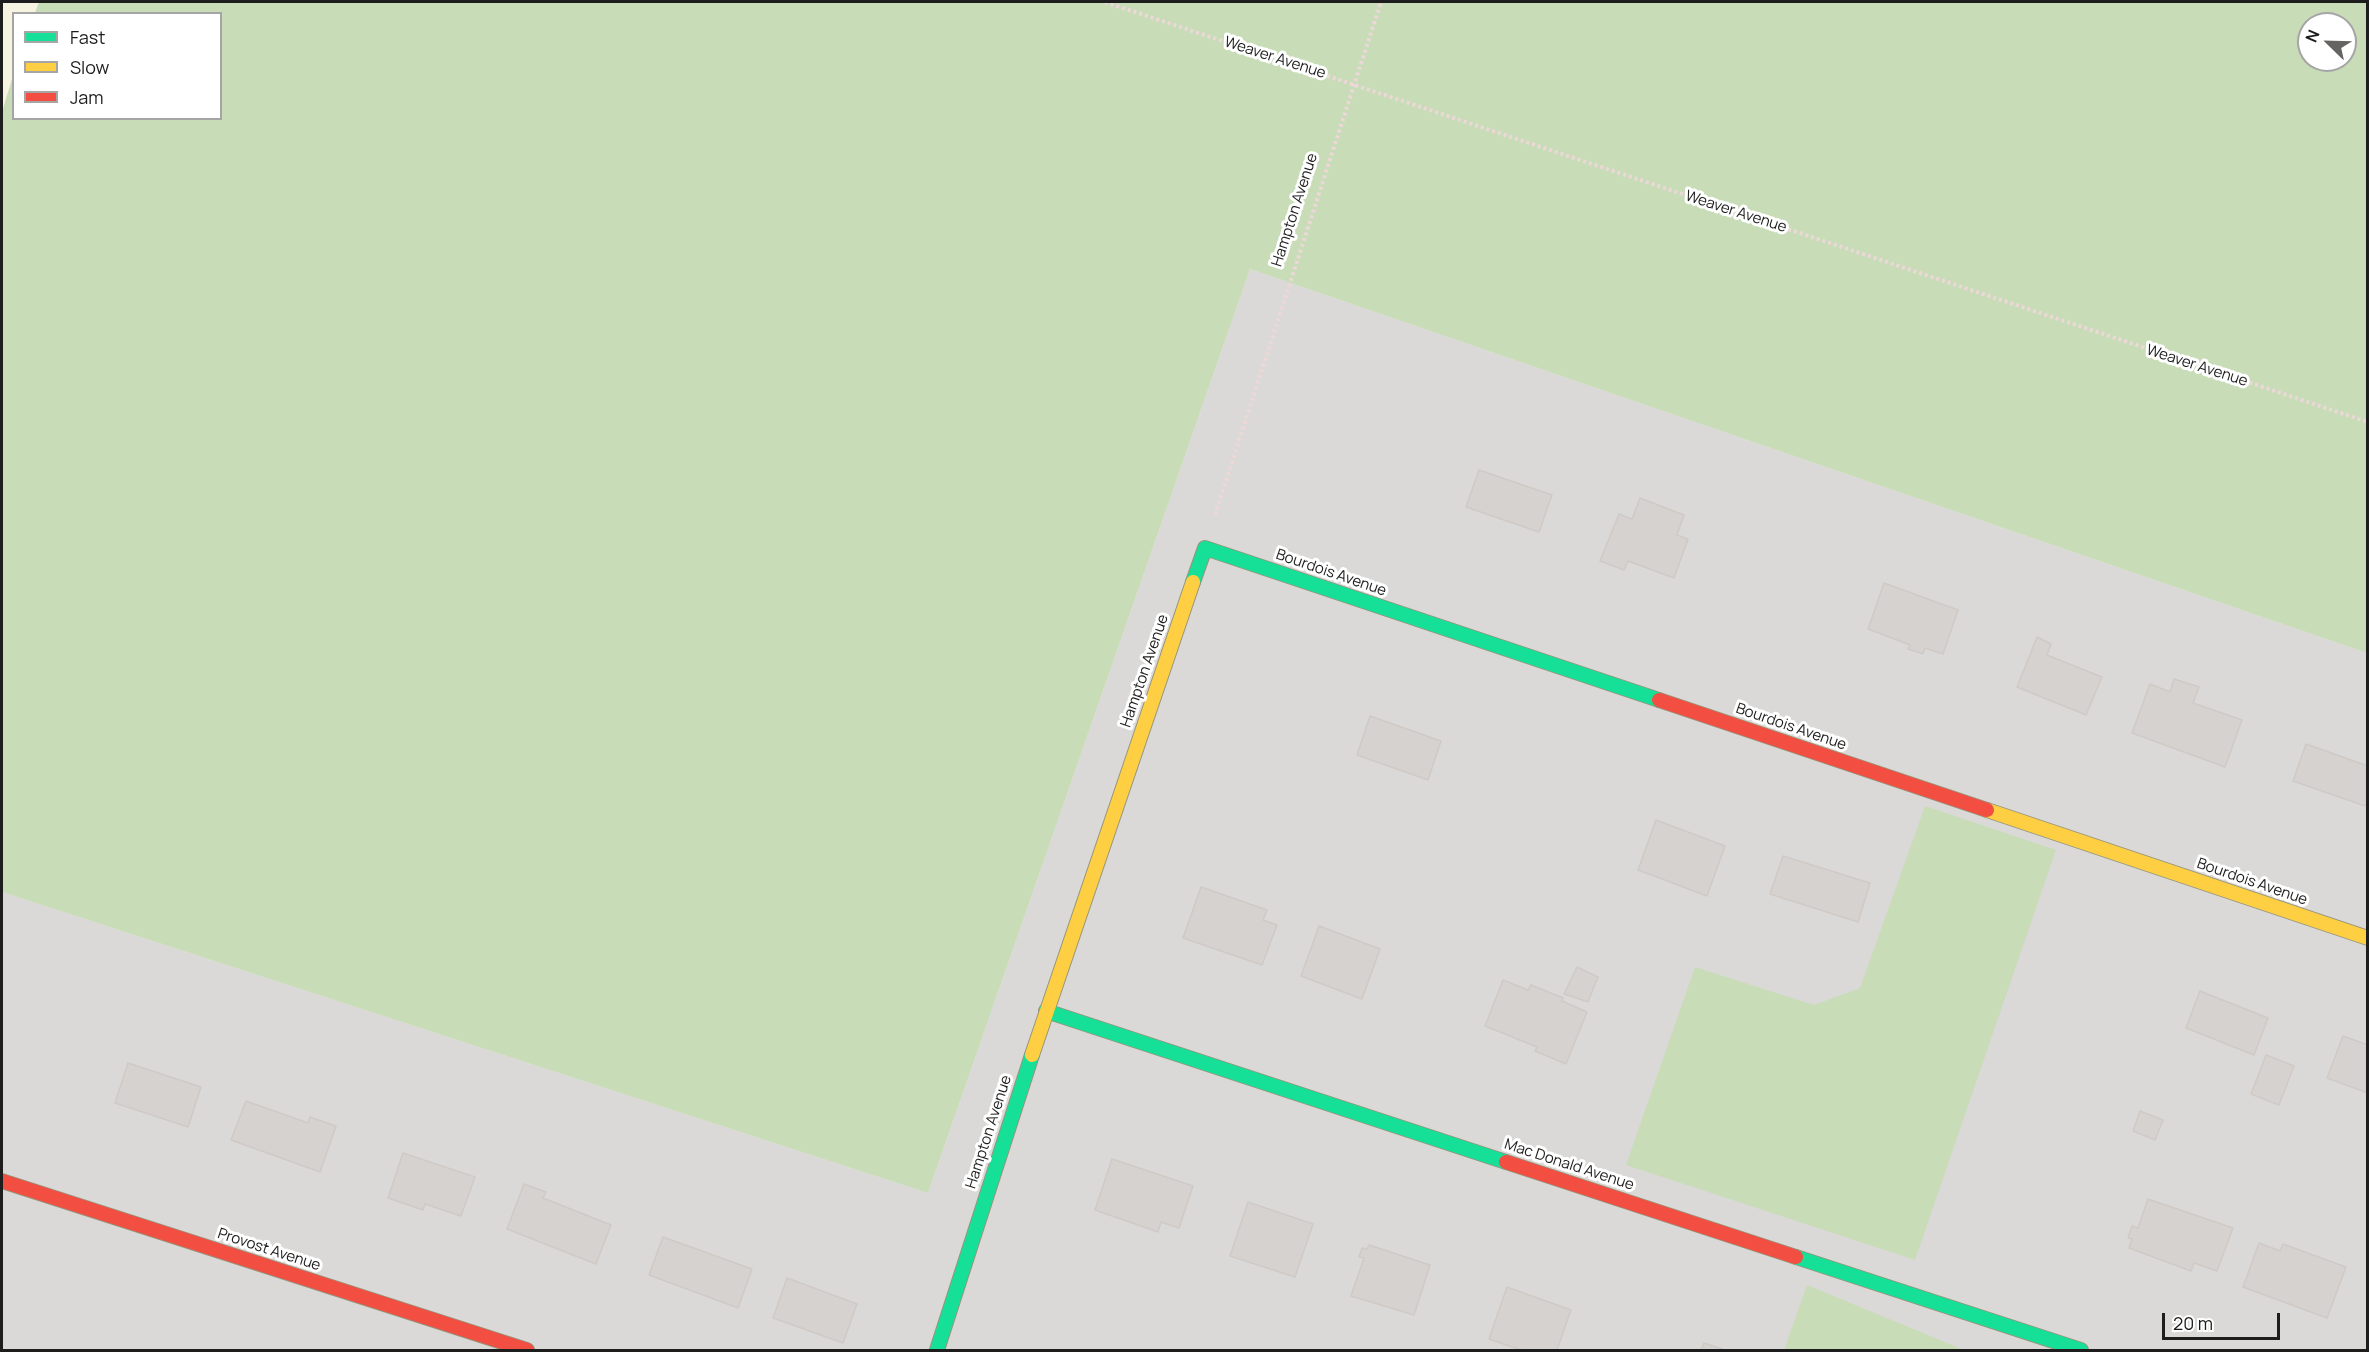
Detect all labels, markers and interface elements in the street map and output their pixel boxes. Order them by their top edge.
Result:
legend [12,12,222,120]
north arrow [2297,12,2357,72]
text: Fast [70,25,105,49]
text: N [2300,26,2325,45]
street label: Weaver Avenue [1222,33,1328,83]
text: Slow [70,55,109,79]
text: Jam [70,85,104,109]
street label: Hampton Avenue [1268,151,1322,269]
street label: Weaver Avenue [1683,187,1789,237]
street label: Weaver Avenue [2144,341,2250,391]
street label: Bourdois Avenue [1273,546,1389,600]
street label: Hampton Avenue [1117,612,1173,730]
street label: Bourdois Avenue [1733,700,1849,754]
street label: Bourdois Avenue [2194,855,2310,909]
street label: Hampton Avenue [962,1073,1016,1191]
street label: Mac Donald Avenue [1502,1136,1636,1194]
street label: Provost Avenue [215,1225,323,1275]
scale bar [2165,1301,2284,1339]
text: 20 m [2173,1311,2213,1335]

